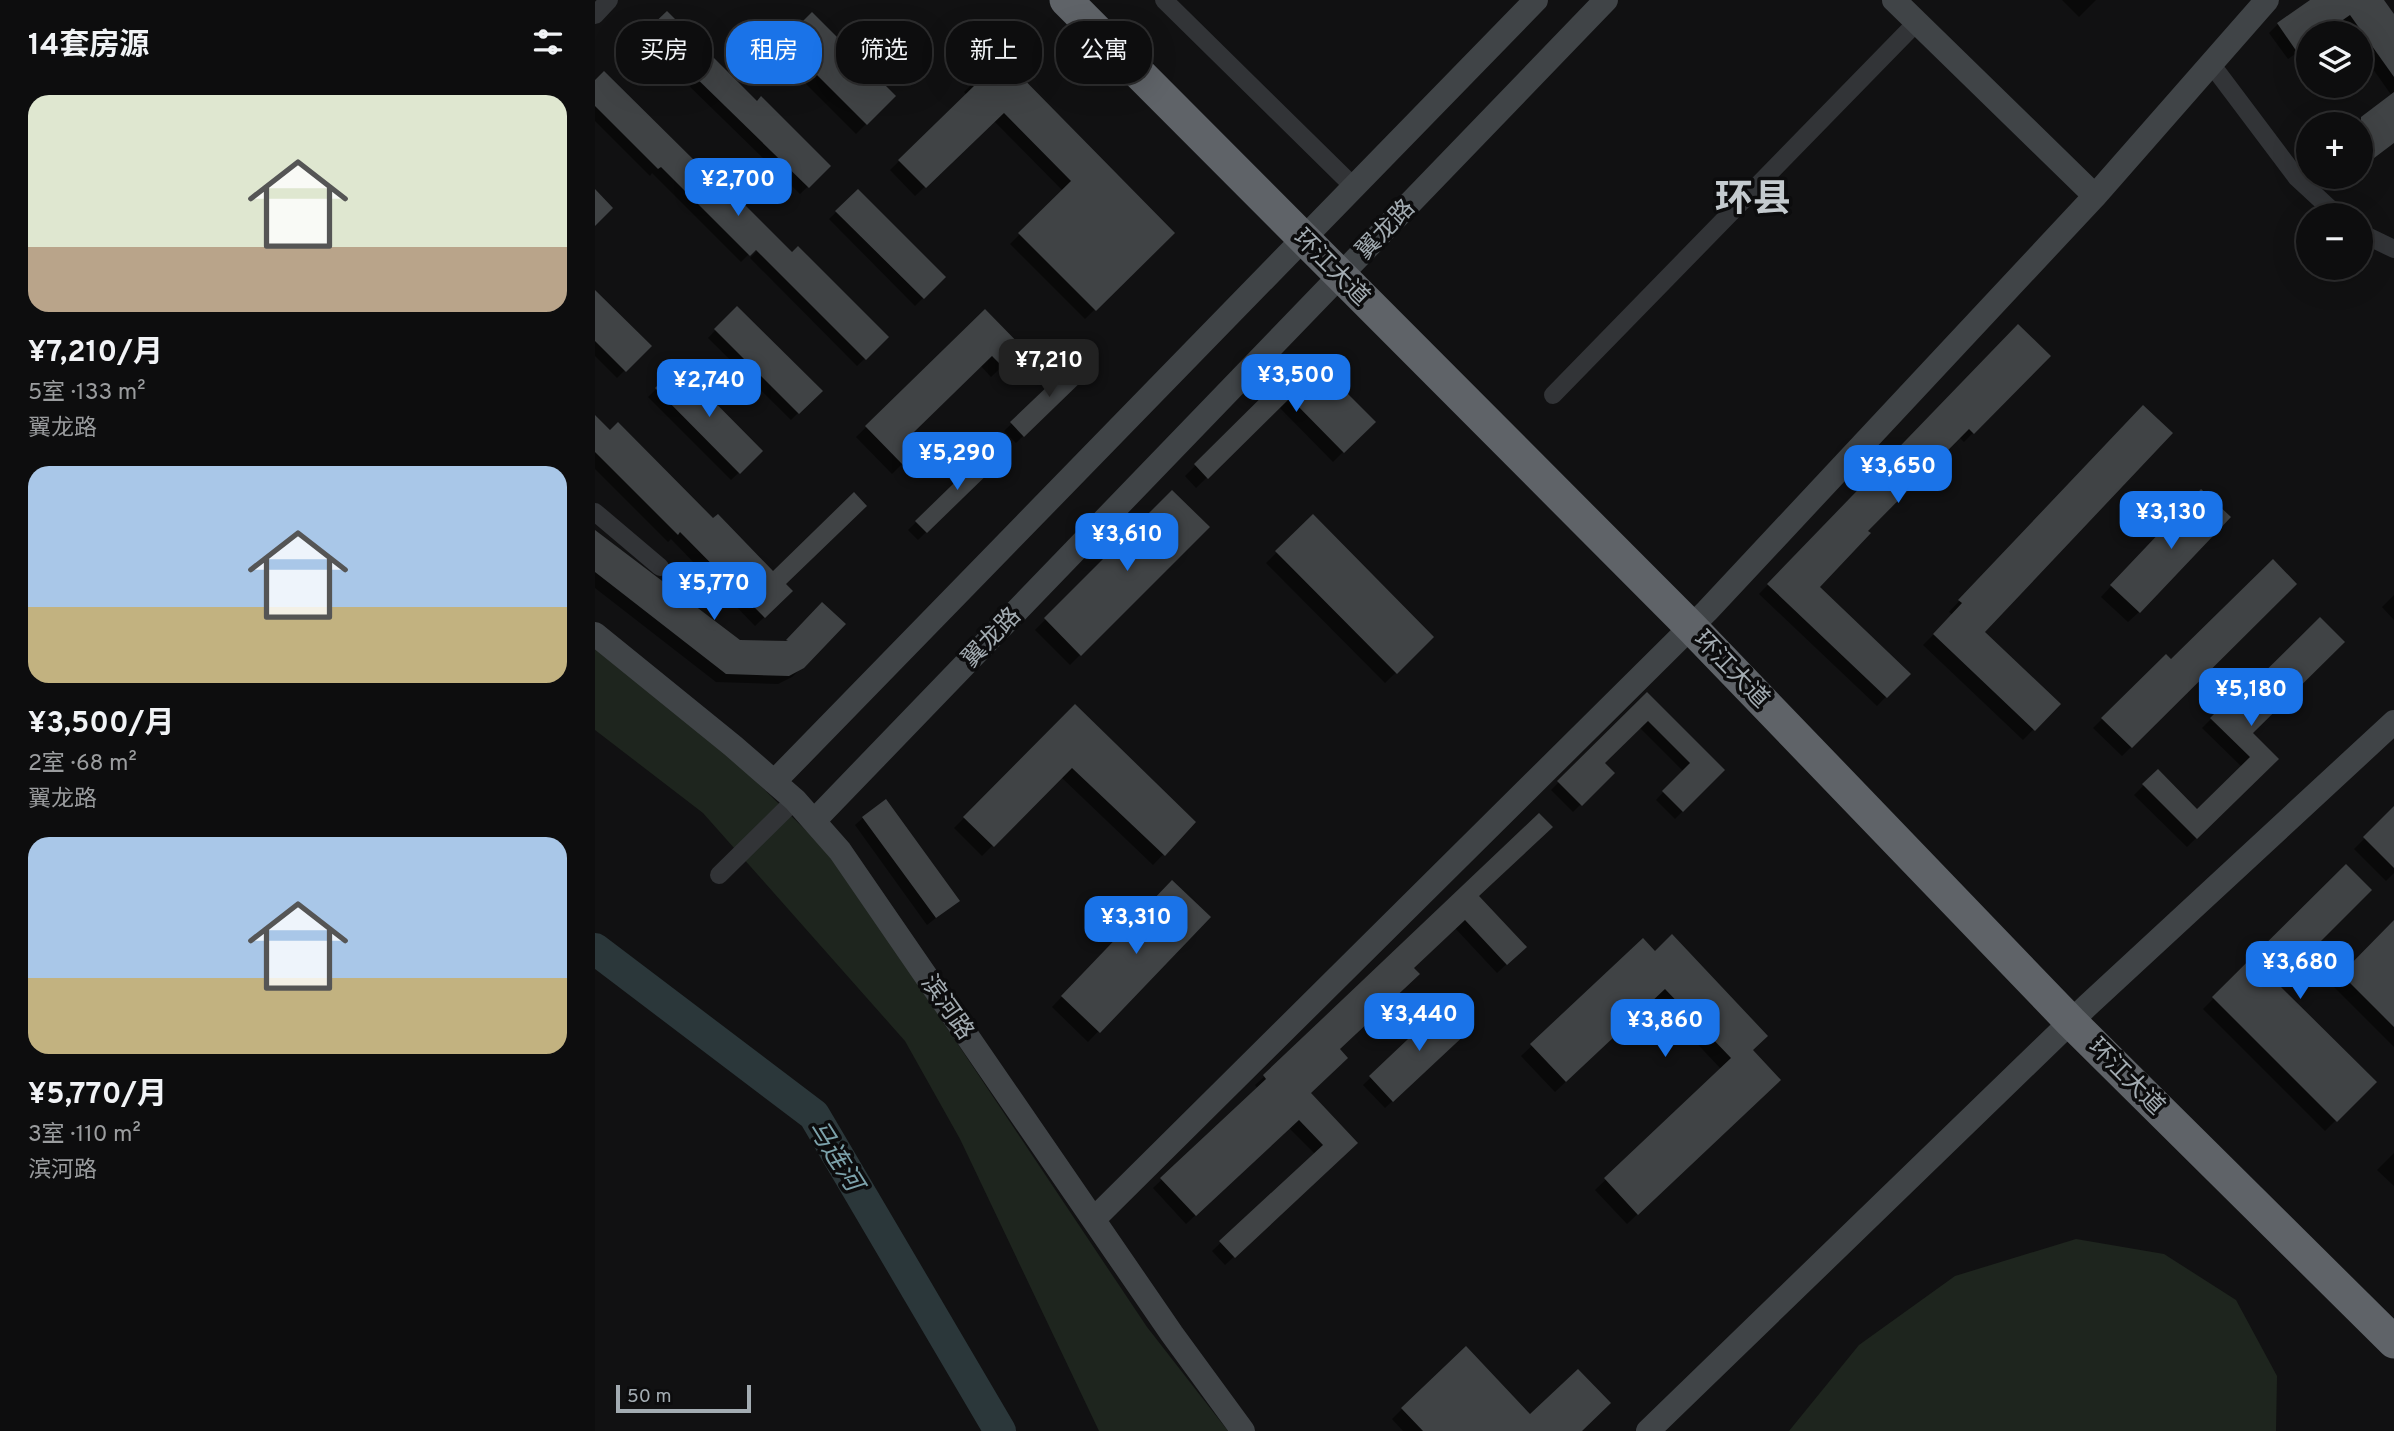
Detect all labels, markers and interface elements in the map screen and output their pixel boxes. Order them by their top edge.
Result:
chip: 买房 [616,21,712,84]
chip: 租房 [726,21,822,84]
chip: 筛选 [836,21,932,84]
chip: 新上 [946,21,1042,84]
chip: 公寓 [1056,21,1152,84]
map controls [2296,21,2373,280]
button: layers [2296,21,2373,98]
icon: filters [529,23,567,61]
text: 14套房源 [28,28,149,65]
button: + [2296,112,2373,189]
icon: home [235,141,361,267]
pin: ¥2,700 [681,158,795,218]
text: ¥2,700 [701,166,775,195]
district label: 环县 [1715,177,1791,226]
street label: 翼龙路 [1351,194,1422,267]
button: − [2296,203,2373,280]
street label: 环江大道 [1286,224,1375,313]
text: ¥7,210/月 [28,335,163,372]
pin: ¥7,210 [992,340,1106,399]
text: ¥7,210 [1015,347,1083,376]
pin: ¥3,500 [1239,354,1353,414]
pin: ¥2,740 [652,360,766,419]
text: ¥3,500 [1257,362,1335,391]
text: ¥2,740 [673,367,745,396]
text: 5室 · 133 m² [28,379,146,408]
text: 翼龙路 [28,415,97,444]
pin: ¥5,290 [900,433,1014,492]
text: ¥5,290 [918,440,996,469]
pin: ¥3,650 [1841,446,1955,505]
text: ¥3,650 [1860,453,1936,482]
pin: ¥3,130 [2114,491,2228,551]
text: ¥3,130 [2136,499,2206,528]
icon: home [235,512,361,638]
pin: ¥3,610 [1070,514,1184,573]
text: ¥3,610 [1091,521,1163,550]
pin: ¥5,770 [657,562,771,622]
text: ¥5,770 [678,570,750,599]
street label: 翼龙路 [957,602,1028,675]
street label: 环江大道 [1686,625,1775,715]
pin: ¥5,180 [2194,668,2308,728]
text: ¥5,180 [2215,676,2287,705]
text: ¥3,500/月 [28,706,174,743]
text: 2室 · 68 m² [28,750,137,779]
text: 翼龙路 [28,786,97,815]
icon: home [235,883,361,1009]
pin: ¥3,310 [1079,897,1193,956]
text: ¥3,310 [1100,904,1172,933]
pin: ¥3,680 [2243,942,2357,1001]
text: ¥3,680 [2262,949,2338,978]
street label: 滨河路 [913,970,979,1046]
pin: ¥3,440 [1362,993,1476,1053]
pin: ¥3,860 [1608,1000,1722,1059]
text: ¥3,440 [1380,1001,1458,1030]
text: ¥3,860 [1627,1007,1703,1036]
street label: 环江大道 [2081,1033,2170,1122]
text: ¥5,770/月 [28,1077,167,1114]
water label: 马连河 [799,1115,871,1202]
text: 3室 · 110 m² [28,1121,141,1150]
text: 滨河路 [28,1157,97,1186]
scale bar [616,1382,751,1414]
text: 50 m [627,1385,672,1409]

